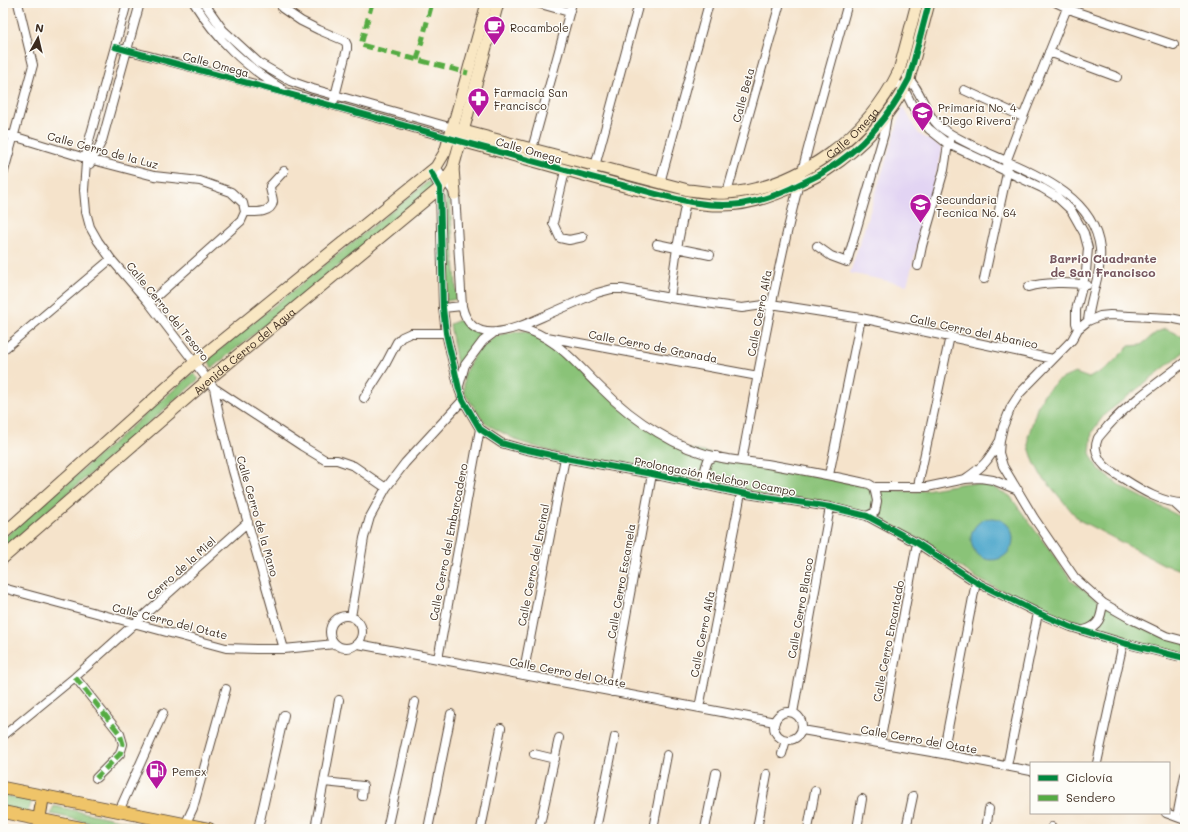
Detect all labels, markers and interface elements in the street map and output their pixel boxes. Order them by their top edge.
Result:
cafe icon: Rocambole [481,14,507,47]
north arrow [18,18,58,58]
text: N [34,20,45,36]
place label: Rocambole [510,20,569,35]
street label: Calle Omega [181,48,251,80]
street label: Calle Beta [729,66,758,124]
pharmacy icon: Farmacia San Francisco [465,85,491,118]
place label: Farmacia San Francisco [494,85,568,113]
school or university icon: Primaria No. 4 "Diego Rivera" [909,100,935,133]
place label: Primaria No. 4 "Diego Rivera" [938,100,1017,128]
street label: Calle Omega [822,104,882,162]
street label: Calle Cerro de la Luz [46,128,160,172]
street label: Calle Omega [494,133,564,167]
school or university icon: Secundaria Tecnica No. 64 [908,192,934,225]
place label: Secundaria Tecnica No. 64 [936,192,1017,220]
district label: Barrio Cuadrante de San Francisco [1049,250,1157,280]
street label: Calle Cerro del Tesoro [123,258,213,364]
street label: Calle Cerro Alfa [743,268,775,358]
street label: Avenida Cerro del Agua [190,303,298,397]
street label: Calle Cerro del Abanico [909,310,1040,352]
street label: Calle Cerro de Granada [587,326,719,366]
street label: Prolongación Melchor Ocampo [633,453,797,499]
street label: Calle Cerro de la Mano [234,454,283,579]
street label: Calle Cerro del Embarcadero [425,462,471,622]
street label: Calle Cerro del Encinal [514,503,552,627]
street label: Calle Cerro Escamela [604,522,639,640]
street label: Cerro de la Miel [143,533,219,603]
street label: Calle Cerro Blanco [784,556,816,659]
street label: Calle Cerro Encantado [869,579,907,703]
street label: Calle Cerro Alfa [686,589,718,679]
street label: Calle Cerro del Otate [111,599,229,643]
street label: Calle Cerro del Otate [508,653,628,691]
street label: Calle Cerro del Otate [859,721,979,757]
fuel station icon: Pemex [144,758,170,791]
legend [1030,762,1170,814]
place label: Pemex [172,764,207,779]
text: Ciclovía [1066,769,1113,785]
text: Sendero [1066,789,1115,805]

